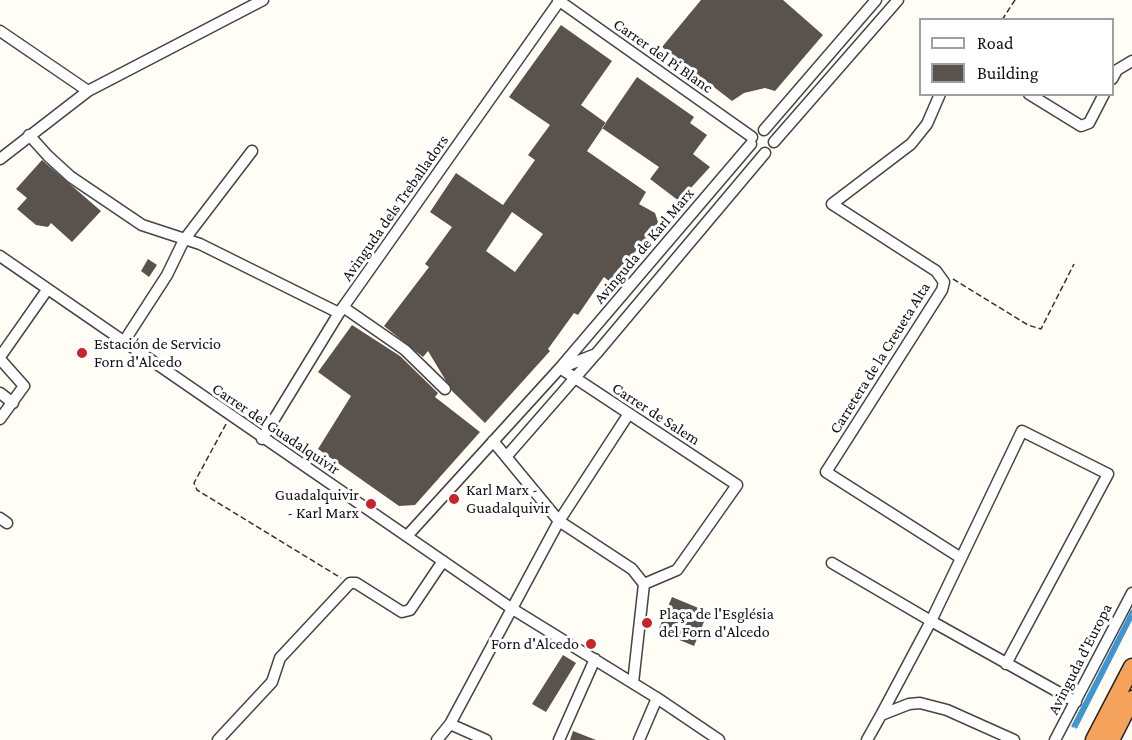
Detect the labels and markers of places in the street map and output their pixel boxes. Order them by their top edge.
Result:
place label: Estación de Servicio Forn d'Alcedo [94,334,221,372]
marker: Estación de Servicio Forn d'Alcedo [75,346,89,360]
place label: Karl Marx - Guadalquivir [466,480,550,518]
place label: Guadalquivir - Karl Marx [275,485,359,523]
marker: Karl Marx - Guadalquivir [447,492,461,506]
marker: Guadalquivir - Karl Marx [364,497,378,511]
place label: Plaça de l'Església del Forn d'Alcedo [659,604,774,642]
marker: Plaça de l'Església del Forn d'Alcedo [640,616,654,630]
place label: Forn d'Alcedo [491,634,579,654]
marker: Forn d'Alcedo [584,637,598,651]

